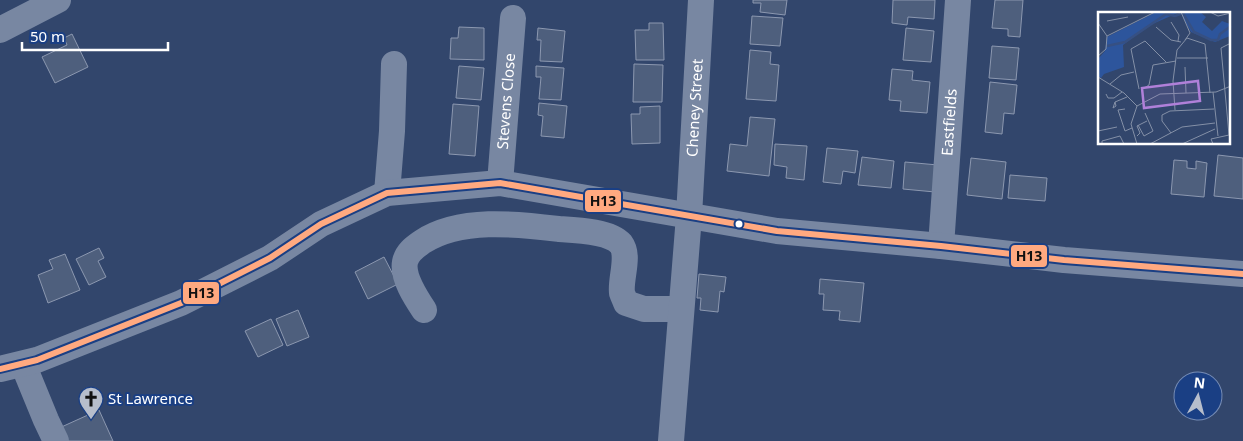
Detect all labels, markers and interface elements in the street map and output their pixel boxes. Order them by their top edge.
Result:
inset map [1098,12,1230,145]
scale bar [22,20,169,52]
text: 50 m [30,26,65,46]
street label: Stevens Close [492,52,519,150]
street label: Cheney Street [681,58,707,157]
street label: Eastfields [936,88,961,156]
line badge: H13 [584,189,622,213]
text: H13 [590,191,616,210]
unlabelled marker [734,219,744,229]
line badge: H13 [1010,244,1048,268]
text: H13 [1016,246,1042,265]
line badge: H13 [182,281,220,305]
text: H13 [188,283,214,302]
north arrow [1173,371,1223,421]
text: N [1193,372,1206,393]
church icon: St Lawrence [78,386,104,420]
place label: St Lawrence [108,388,193,408]

